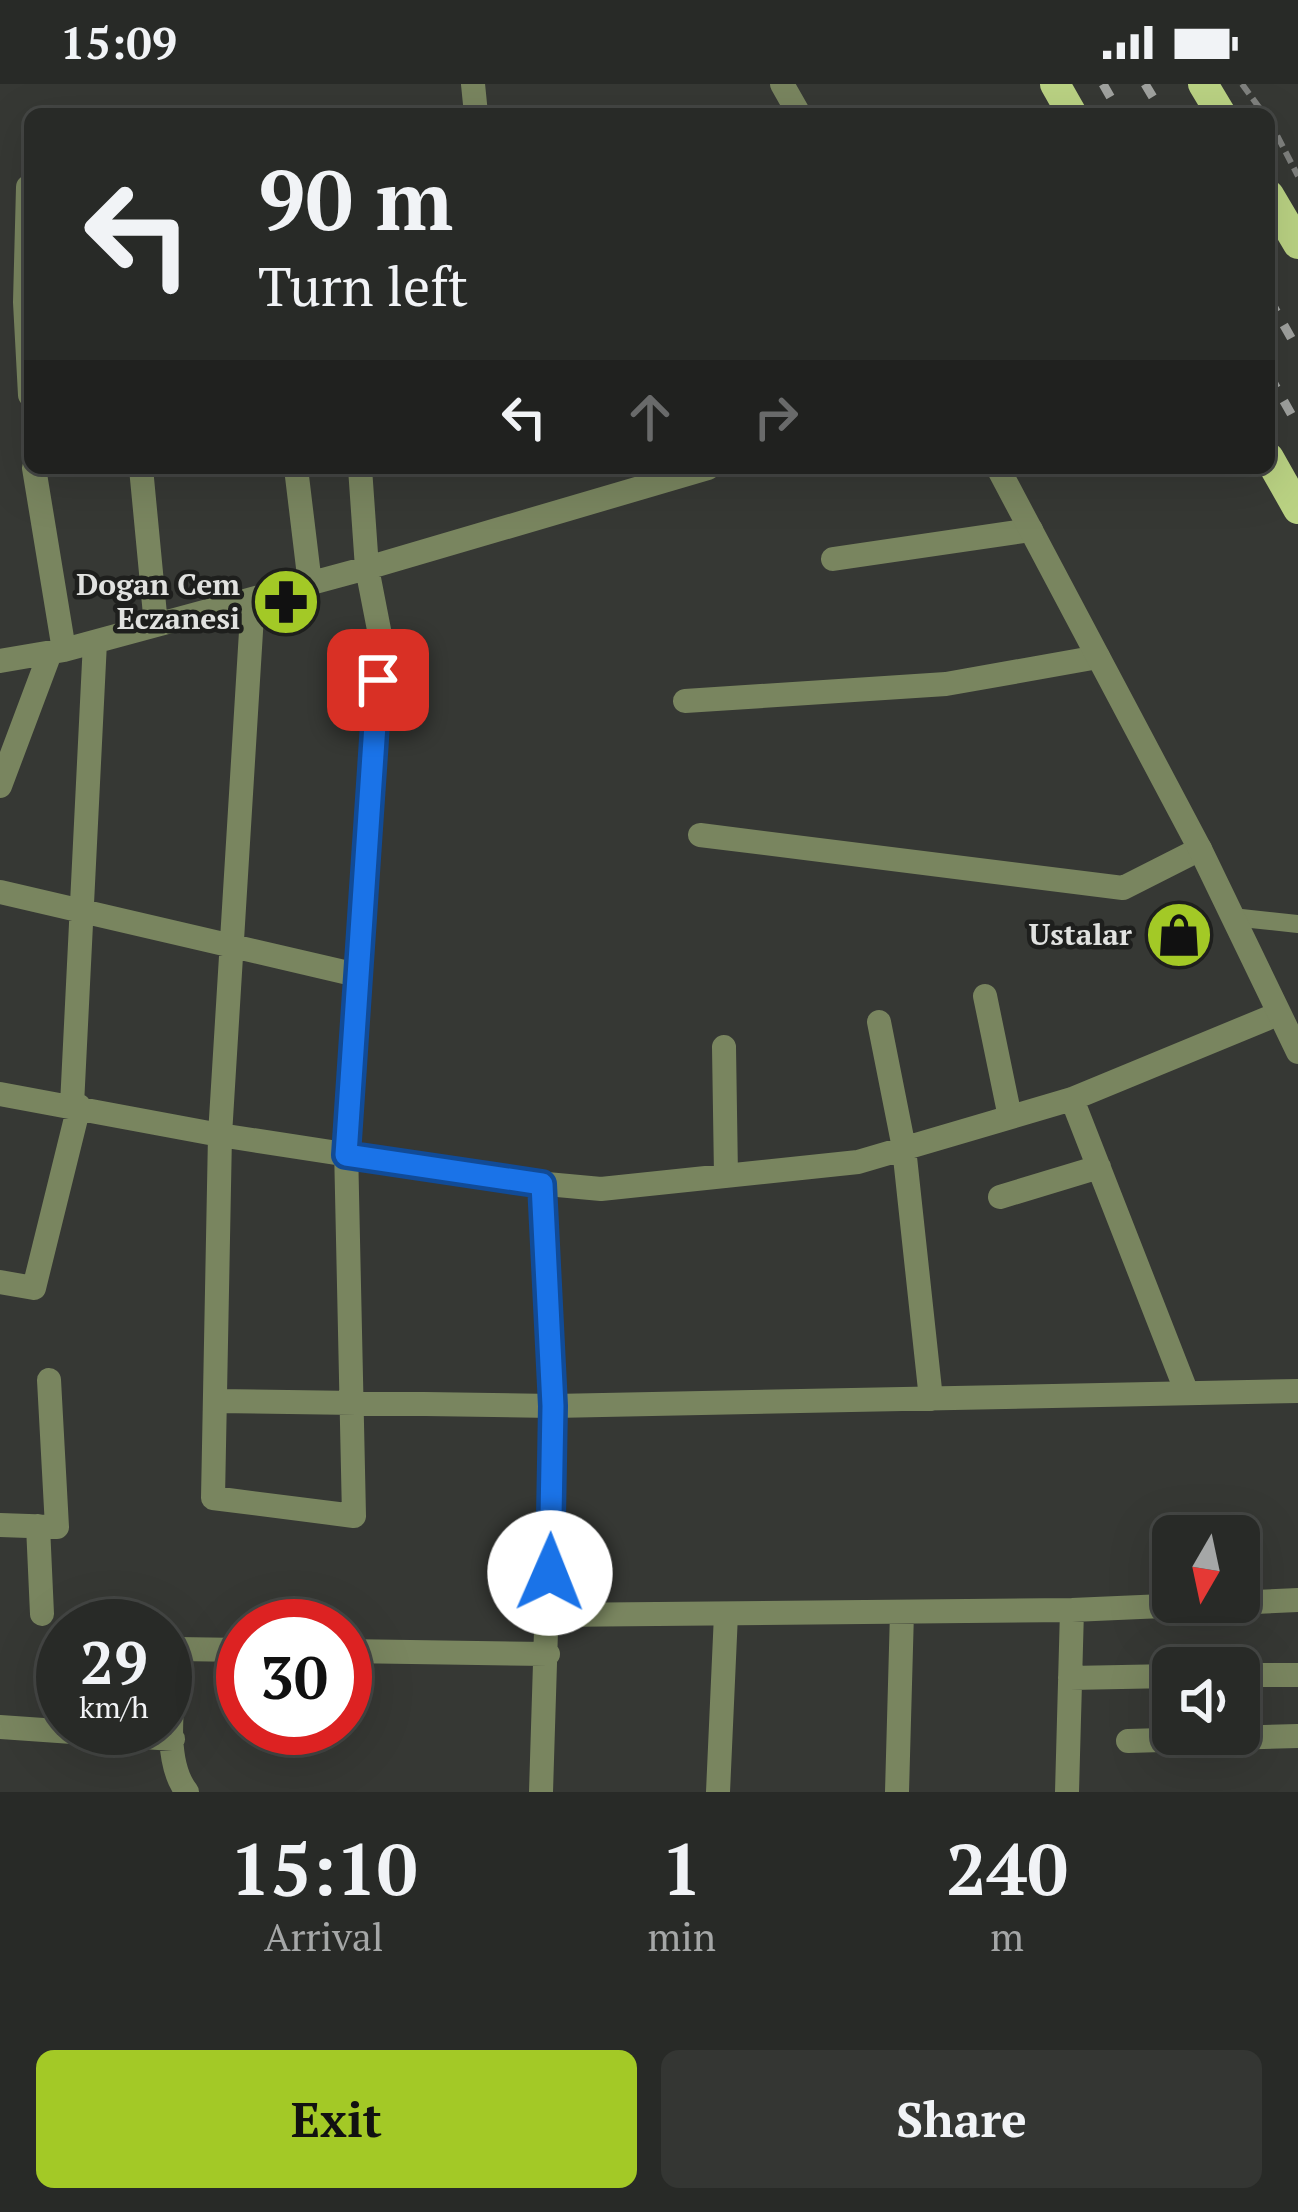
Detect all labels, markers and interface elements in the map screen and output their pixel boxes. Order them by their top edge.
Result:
text: 15:09 [60,12,177,72]
text: 90 m [258,143,453,254]
icon: left [60,156,216,312]
text: Turn left [258,250,468,321]
icon: left [491,384,557,450]
icon: ahead [617,384,683,450]
icon: right [743,384,809,450]
place label: Dogan Cem Eczanesi [76,564,240,638]
pharmacy icon: Dogan Cem Eczanesi [251,567,321,637]
pin [327,629,429,731]
icon: arrive [345,647,411,713]
shop icon: Ustalar [1144,900,1214,970]
place label: Ustalar [1029,914,1132,954]
position arrow [487,1510,613,1636]
north arrow [1152,1515,1260,1623]
map controls [1152,1515,1260,1755]
speed limit sign: 30 [216,1599,372,1755]
text: 29 [80,1622,148,1701]
button: sound [1152,1647,1260,1755]
text: km/h [79,1687,149,1727]
text: 15:10 [230,1820,417,1916]
text: 1 [661,1820,702,1916]
text: 240 [946,1820,1068,1916]
text: Arrival [264,1910,383,1962]
text: min [647,1910,716,1962]
text: m [990,1910,1024,1962]
button: Exit [36,2050,637,2188]
button: Share [661,2050,1262,2188]

